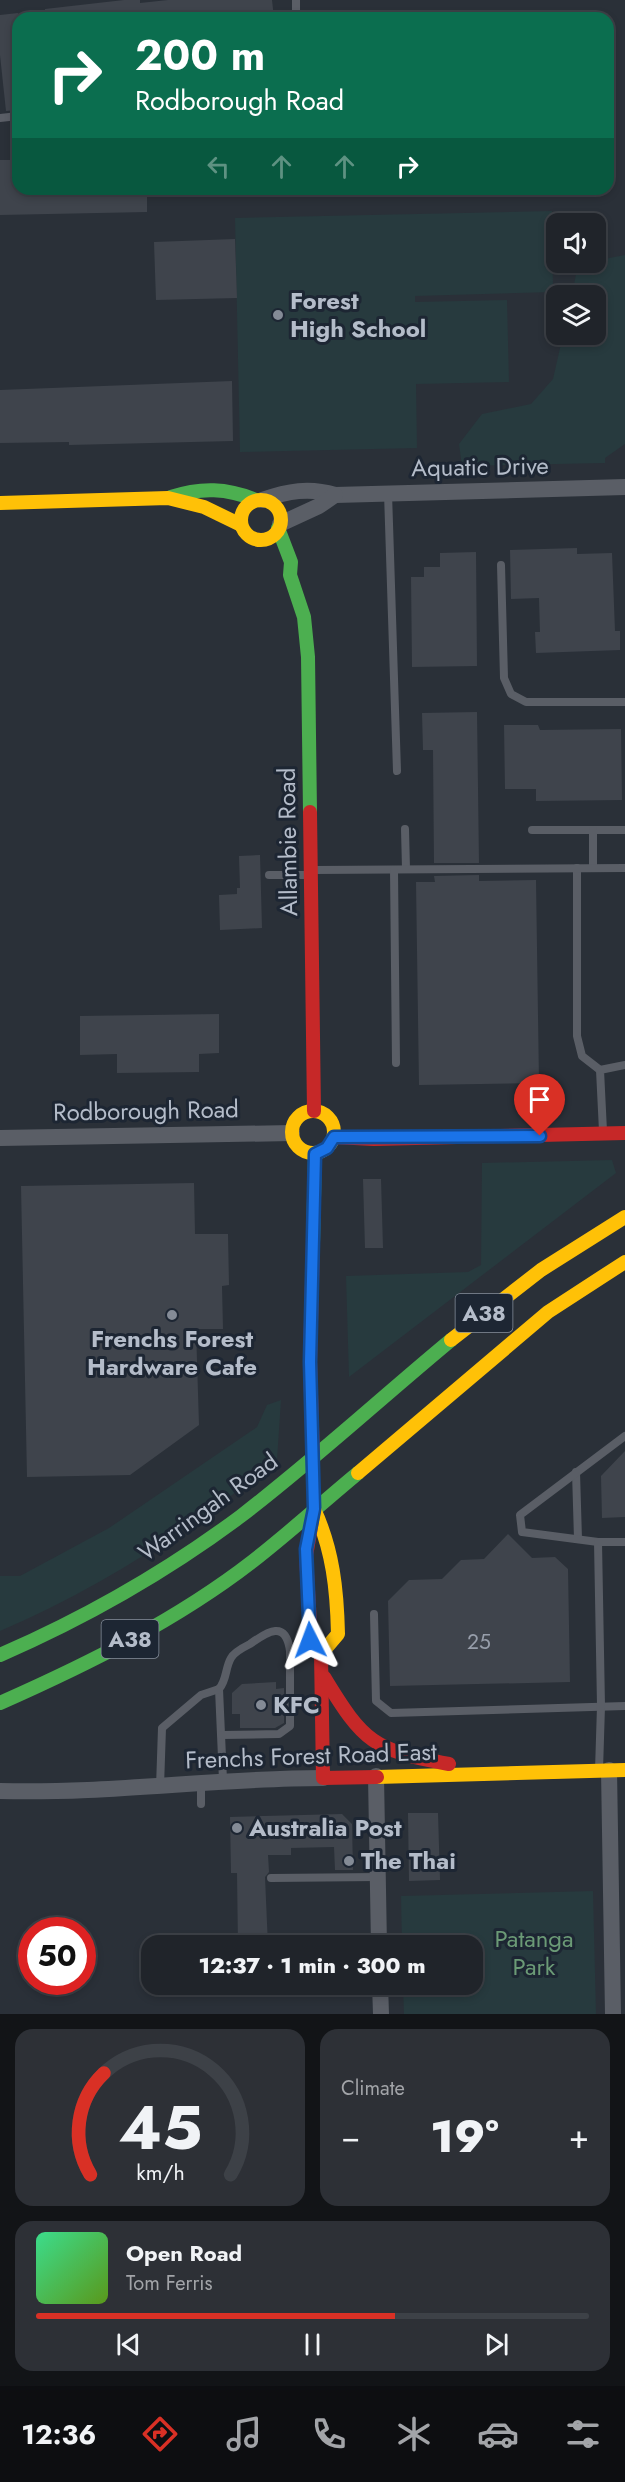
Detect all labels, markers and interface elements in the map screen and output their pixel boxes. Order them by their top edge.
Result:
text: 200 m [135,25,265,86]
icon: right [36,36,114,114]
text: Rodborough Road [135,81,344,120]
icon: left [202,150,235,183]
icon: ahead [265,150,298,183]
icon: ahead [328,150,361,183]
icon: right [391,150,424,183]
map controls [546,213,606,345]
button: sound [546,213,606,273]
place label: Forest High School [290,283,426,346]
button: layers [546,285,606,345]
marker: Forest High School [271,308,285,322]
street label: Aquatic Drive [411,448,549,485]
street label: Allambie Road [269,768,306,917]
pin [514,1074,565,1136]
icon: arrive [523,1083,556,1116]
street label: Rodborough Road [53,1091,239,1130]
road number: A38 [456,1294,512,1332]
marker: Frenchs Forest Hardware Cafe [165,1308,179,1322]
place label: Frenchs Forest Hardware Cafe [87,1321,257,1384]
street label: Warringah Road [131,1444,285,1569]
position arrow [278,1608,342,1672]
road number: A38 [102,1620,158,1658]
house number: 25 [467,1627,491,1657]
place label: KFC [273,1687,320,1722]
marker: KFC [254,1698,268,1712]
street label: Frenchs Forest Road East [185,1734,438,1777]
place label: Australia Post [248,1810,402,1845]
marker: Australia Post [230,1821,244,1835]
place label: The Thai [361,1843,456,1878]
marker: The Thai [342,1854,356,1868]
speed limit sign: 50 [18,1917,96,1995]
park label: Patanga Park [494,1921,574,1984]
text: 12:37 · 1 min · 300 m [199,1949,425,1981]
text: Climate [341,2074,405,2103]
text: 45 [118,2082,202,2172]
text: 19° [430,2104,499,2169]
text: − [341,2113,360,2160]
text: + [569,2113,589,2160]
text: km/h [136,2157,184,2188]
text: Open Road [126,2237,242,2269]
text: Tom Ferris [126,2269,213,2298]
icon: previous [112,2328,145,2361]
icon: pause [296,2328,329,2361]
icon: next [480,2328,513,2361]
icon: directions [139,2413,181,2455]
icon: music [223,2413,265,2455]
icon: phone [308,2413,350,2455]
icon: climate [393,2413,435,2455]
icon: car [477,2413,519,2455]
icon: filters [562,2413,604,2455]
text: 12:36 [21,2415,96,2454]

